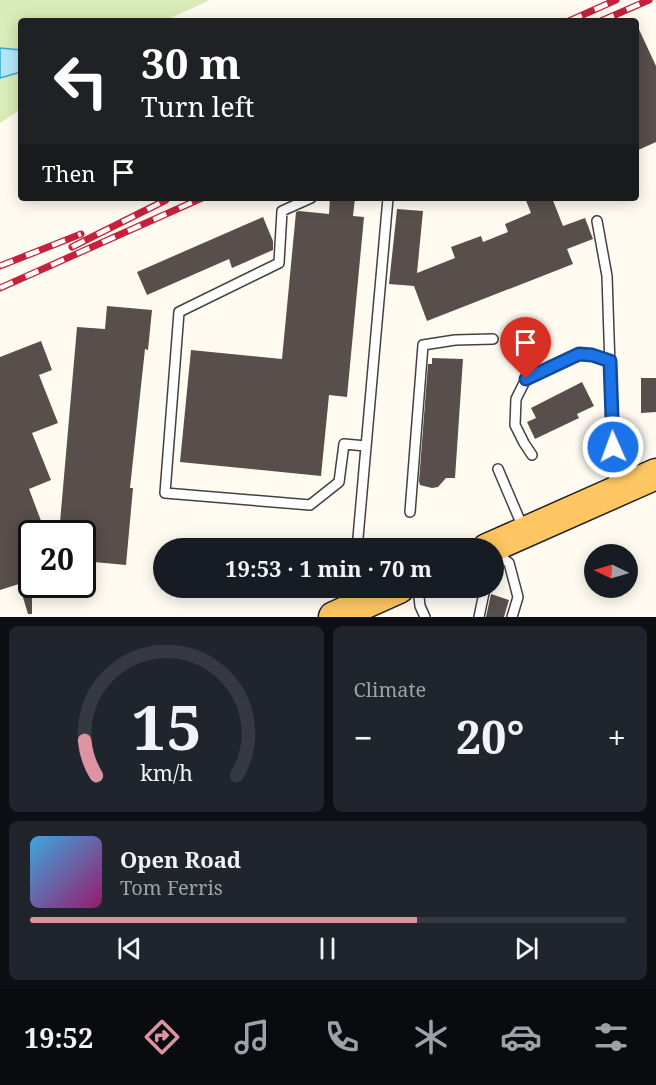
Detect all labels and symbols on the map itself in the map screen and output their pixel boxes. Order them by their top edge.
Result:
pin [500,317,551,379]
position arrow [581,415,645,479]
speed limit sign: 20 [18,520,96,598]
north arrow [584,544,638,598]

